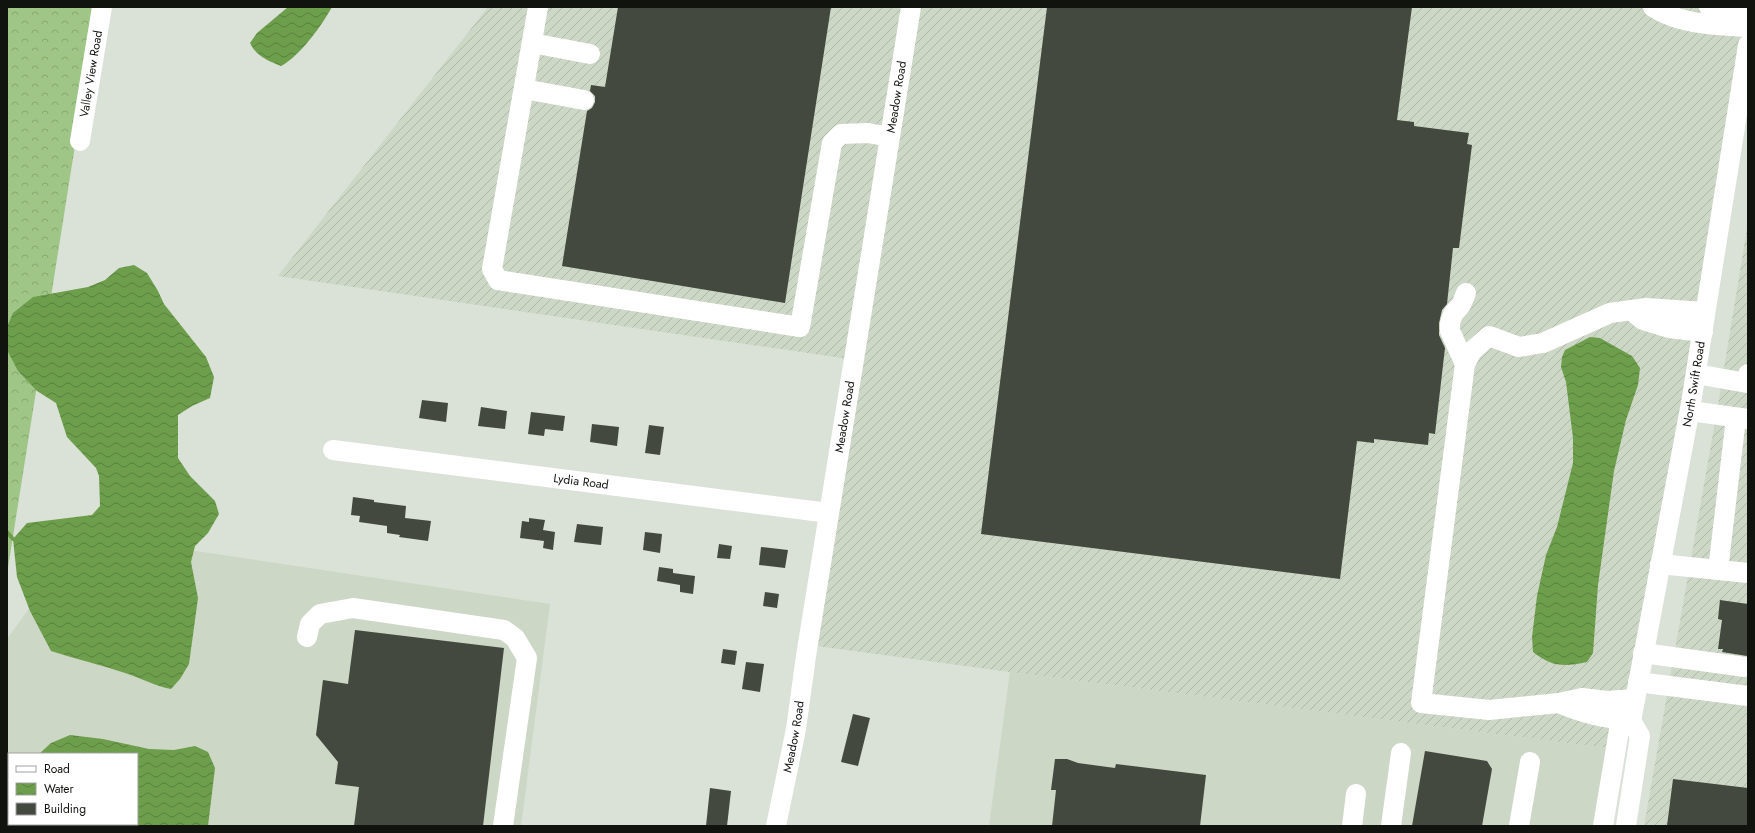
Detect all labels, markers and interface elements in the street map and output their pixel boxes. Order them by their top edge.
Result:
street label: Valley View Road [75,29,107,119]
street label: Meadow Road [882,60,911,134]
street label: North Swift Road [1678,340,1710,428]
street label: Meadow Road [830,380,859,454]
street label: Lydia Road [552,469,610,494]
street label: Meadow Road [778,700,809,774]
legend [8,753,138,825]
text: Road [44,760,70,778]
text: Water [44,780,75,798]
text: Building [44,800,86,818]

